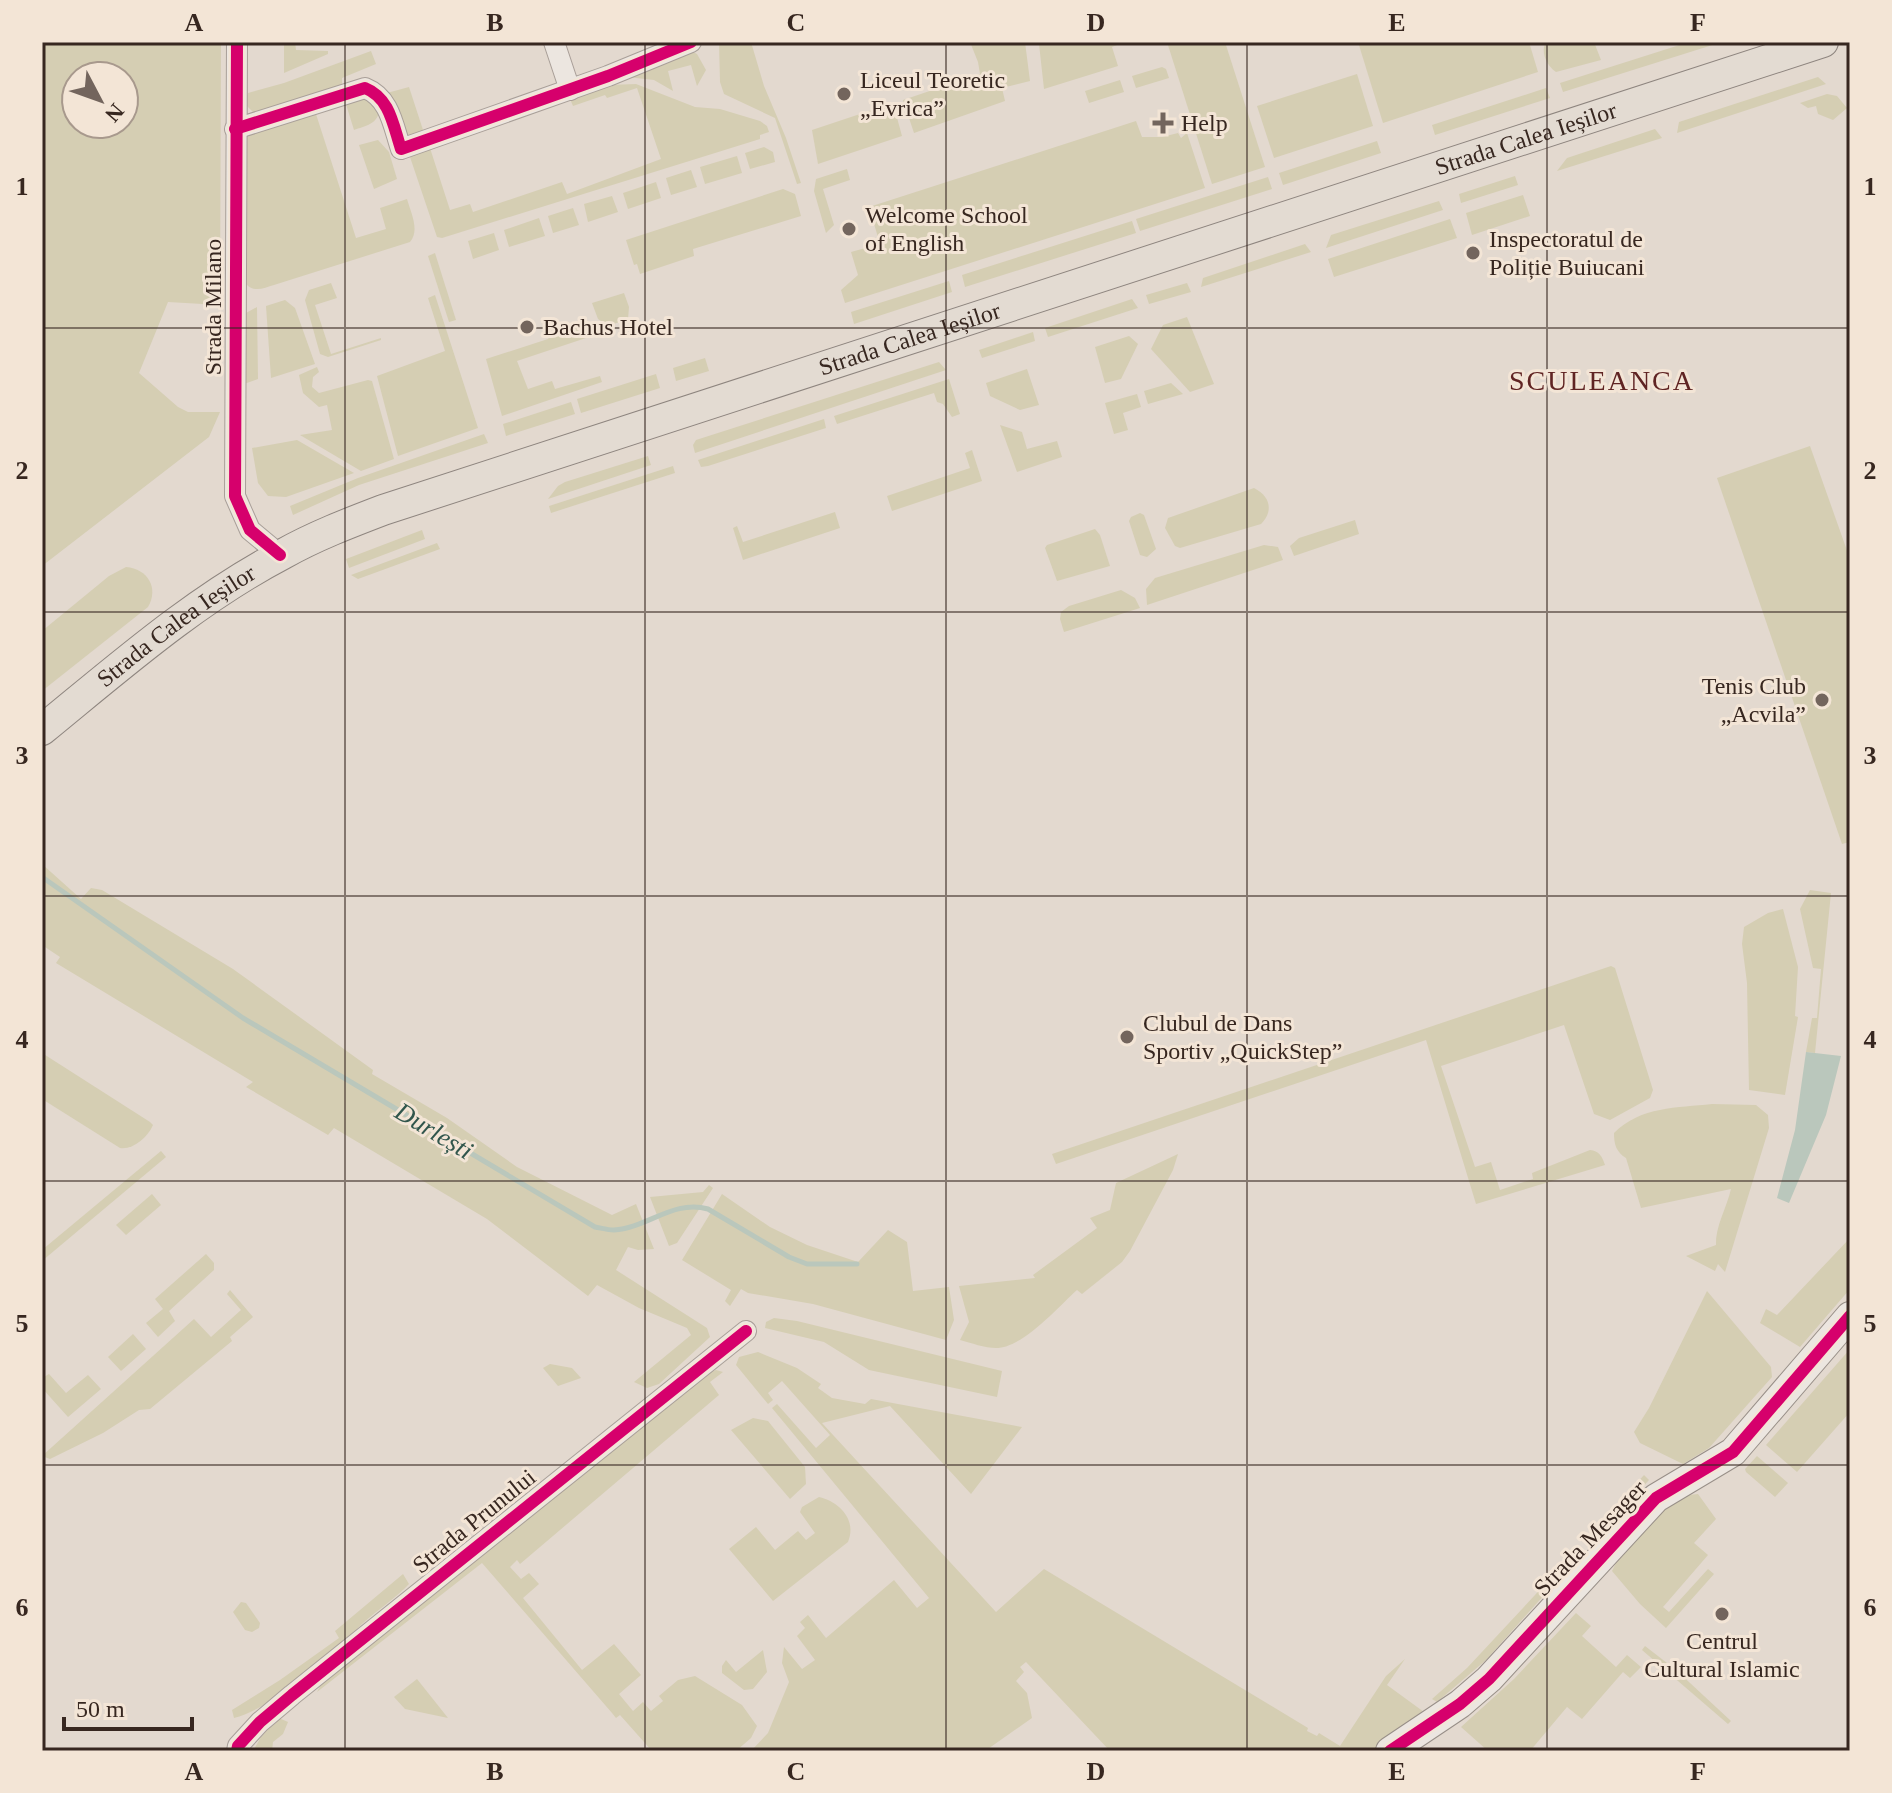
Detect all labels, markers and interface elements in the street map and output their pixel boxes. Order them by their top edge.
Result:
text: A [185,8,204,37]
text: B [486,8,504,37]
text: C [787,8,805,37]
text: D [1087,8,1105,37]
text: E [1388,8,1406,37]
text: F [1690,8,1706,37]
north arrow [60,60,140,140]
place label: Liceul Teoretic „Evrica” [860,67,1005,121]
marker: Liceul Teoretic „Evrica” [835,85,853,103]
street label: Strada Calea Ieșilor [1432,97,1620,180]
text: N [100,99,129,127]
place label: Help [1181,110,1228,136]
marker: Help [1152,112,1174,134]
text: 1 [16,172,29,201]
text: 1 [1864,172,1877,201]
place label: Welcome School of English [865,202,1028,256]
marker: Welcome School of English [840,220,858,238]
place label: Inspectoratul de Poliție Buiucani [1489,226,1645,280]
street label: Strada Milano [200,239,226,375]
marker: Inspectoratul de Poliție Buiucani [1464,244,1482,262]
street label: Strada Calea Ieșilor [816,297,1004,380]
place label: Bachus Hotel [543,314,673,340]
marker: Bachus Hotel [518,318,536,336]
district label: SCULEANCA [1509,365,1695,396]
text: 2 [16,456,29,485]
text: 2 [1864,456,1877,485]
street label: Strada Calea Ieșilor [92,560,260,692]
place label: Tenis Club „Acvila” [1702,673,1806,727]
marker: Tenis Club „Acvila” [1813,691,1831,709]
text: 3 [16,741,29,770]
text: 3 [1864,741,1877,770]
place label: Clubul de Dans Sportiv „QuickStep” [1143,1010,1342,1064]
text: 4 [16,1025,29,1054]
text: 4 [1864,1025,1877,1054]
marker: Clubul de Dans Sportiv „QuickStep” [1118,1028,1136,1046]
water label: Durlești [389,1096,478,1165]
text: 5 [16,1309,29,1338]
text: 5 [1864,1309,1877,1338]
street label: Strada Prunului [408,1463,541,1578]
street label: Strada Mesager [1529,1475,1651,1601]
text: 6 [16,1593,29,1622]
text: 6 [1864,1593,1877,1622]
marker: Centrul Cultural Islamic [1713,1605,1731,1623]
place label: Centrul Cultural Islamic [1644,1628,1800,1682]
scale bar [64,1681,192,1731]
text: 50 m [76,1696,125,1722]
text: A [185,1757,204,1786]
text: B [486,1757,504,1786]
text: C [787,1757,805,1786]
text: D [1087,1757,1105,1786]
text: E [1388,1757,1406,1786]
text: F [1690,1757,1706,1786]

